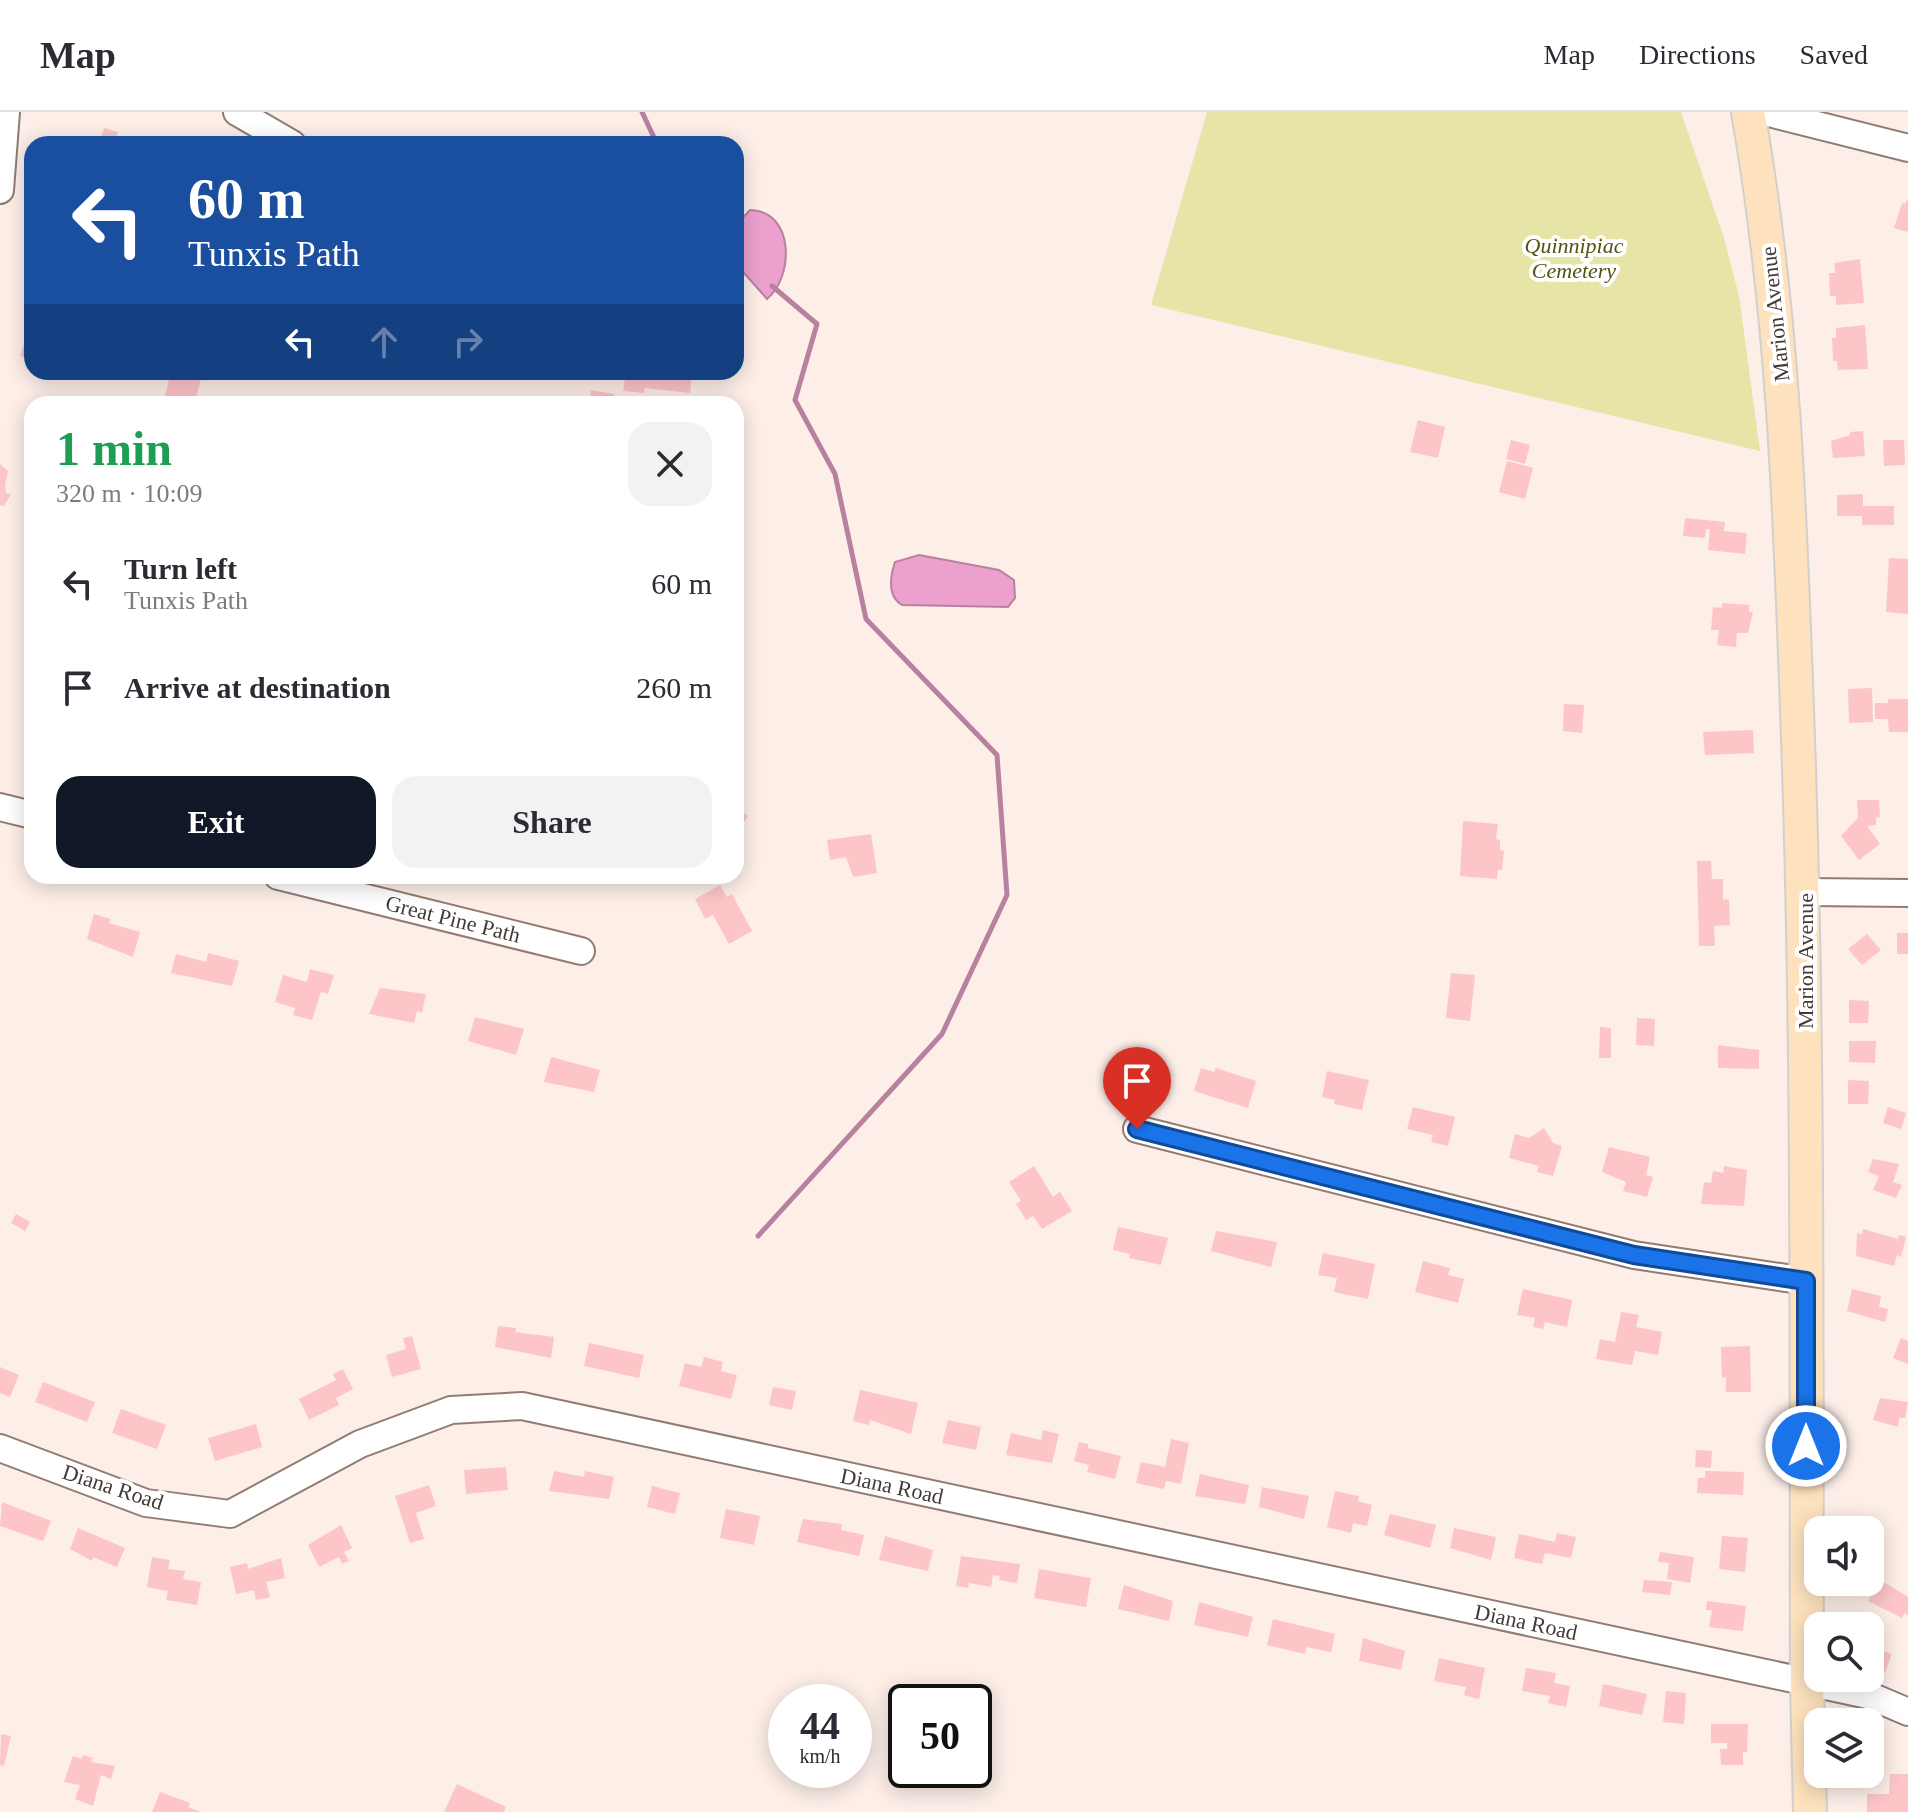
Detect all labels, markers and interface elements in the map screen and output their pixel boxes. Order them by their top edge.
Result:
text: Map [40,34,116,76]
text: Map [1544,39,1595,70]
text: Directions [1639,39,1756,70]
text: Saved [1800,39,1868,70]
icon: left [56,168,160,272]
text: 60 m [188,168,305,230]
park label: Quinnipiac Cemetery [1525,233,1624,283]
text: Tunxis Path [188,234,360,274]
street label: Marion Avenue [1755,245,1795,383]
icon: left [278,320,322,364]
icon: ahead [362,320,406,364]
icon: right [446,320,490,364]
text: 1 min [56,422,172,475]
button: close [628,422,712,506]
text: 320 m · 10:09 [56,479,203,508]
text: Turn left [124,552,237,585]
icon: left [56,562,100,606]
text: 60 m [651,567,712,600]
text: Tunxis Path [124,586,248,615]
icon: arrive [56,666,100,710]
text: Arrive at destination [124,671,391,704]
text: 260 m [636,671,712,704]
button: Exit [56,776,376,868]
button: Share [392,776,712,868]
street label: Great Pine Path [383,890,523,948]
street label: Marion Avenue [1793,893,1818,1029]
pin [1103,1047,1171,1129]
icon: arrive [1115,1059,1159,1103]
position arrow [1764,1404,1848,1488]
street label: Diana Road [59,1459,167,1515]
street label: Diana Road [838,1463,946,1509]
map controls [1804,1516,1884,1788]
button: sound [1804,1516,1884,1596]
street label: Diana Road [1472,1599,1580,1645]
button: search [1804,1612,1884,1692]
speed limit sign: 50 [888,1684,992,1788]
text: 44 [800,1703,840,1748]
button: layers [1804,1708,1884,1788]
text: km/h [799,1745,841,1767]

